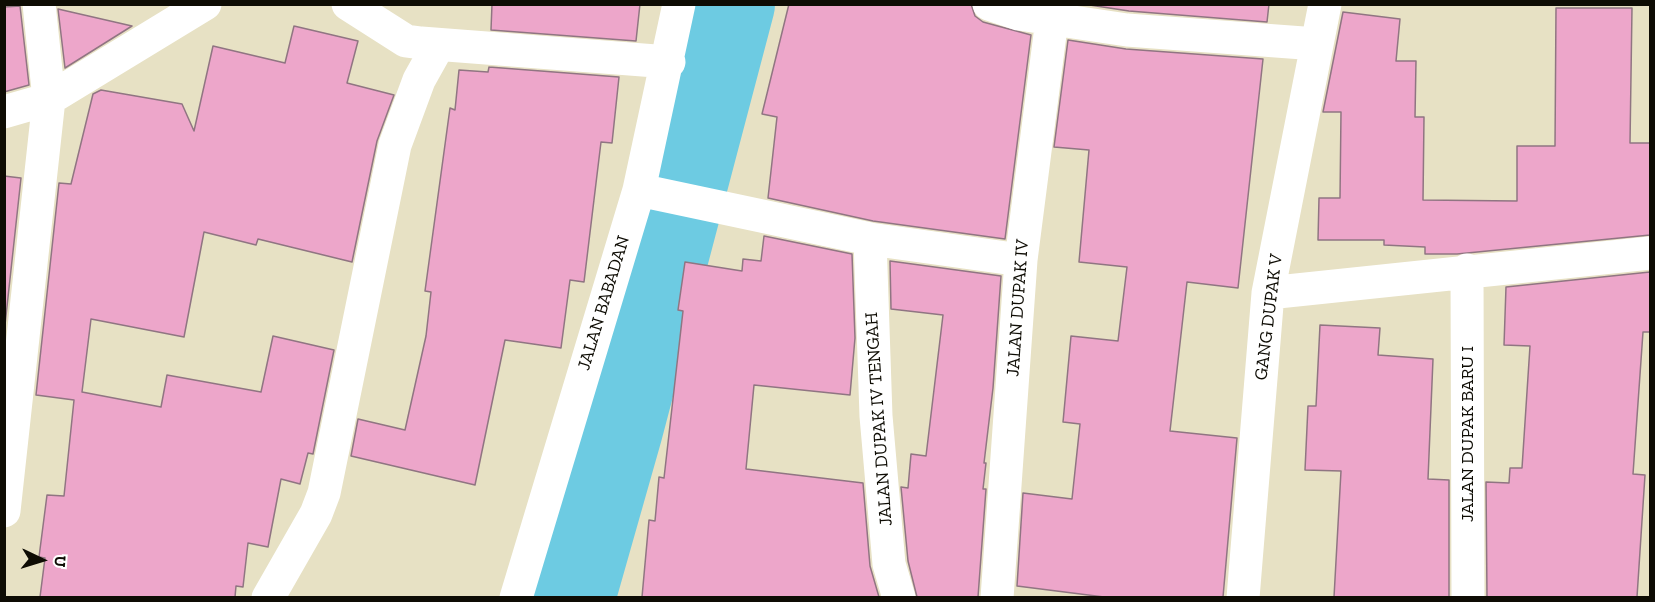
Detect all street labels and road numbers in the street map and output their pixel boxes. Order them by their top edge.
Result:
street label: JALAN BABADAN [573,233,635,373]
street label: JALAN DUPAK IV [1002,239,1034,377]
street label: GANG DUPAK V [1251,252,1287,382]
street label: JALAN DUPAK IV TENGAH [861,311,897,527]
street label: JALAN DUPAK BARU I [1457,346,1479,522]

